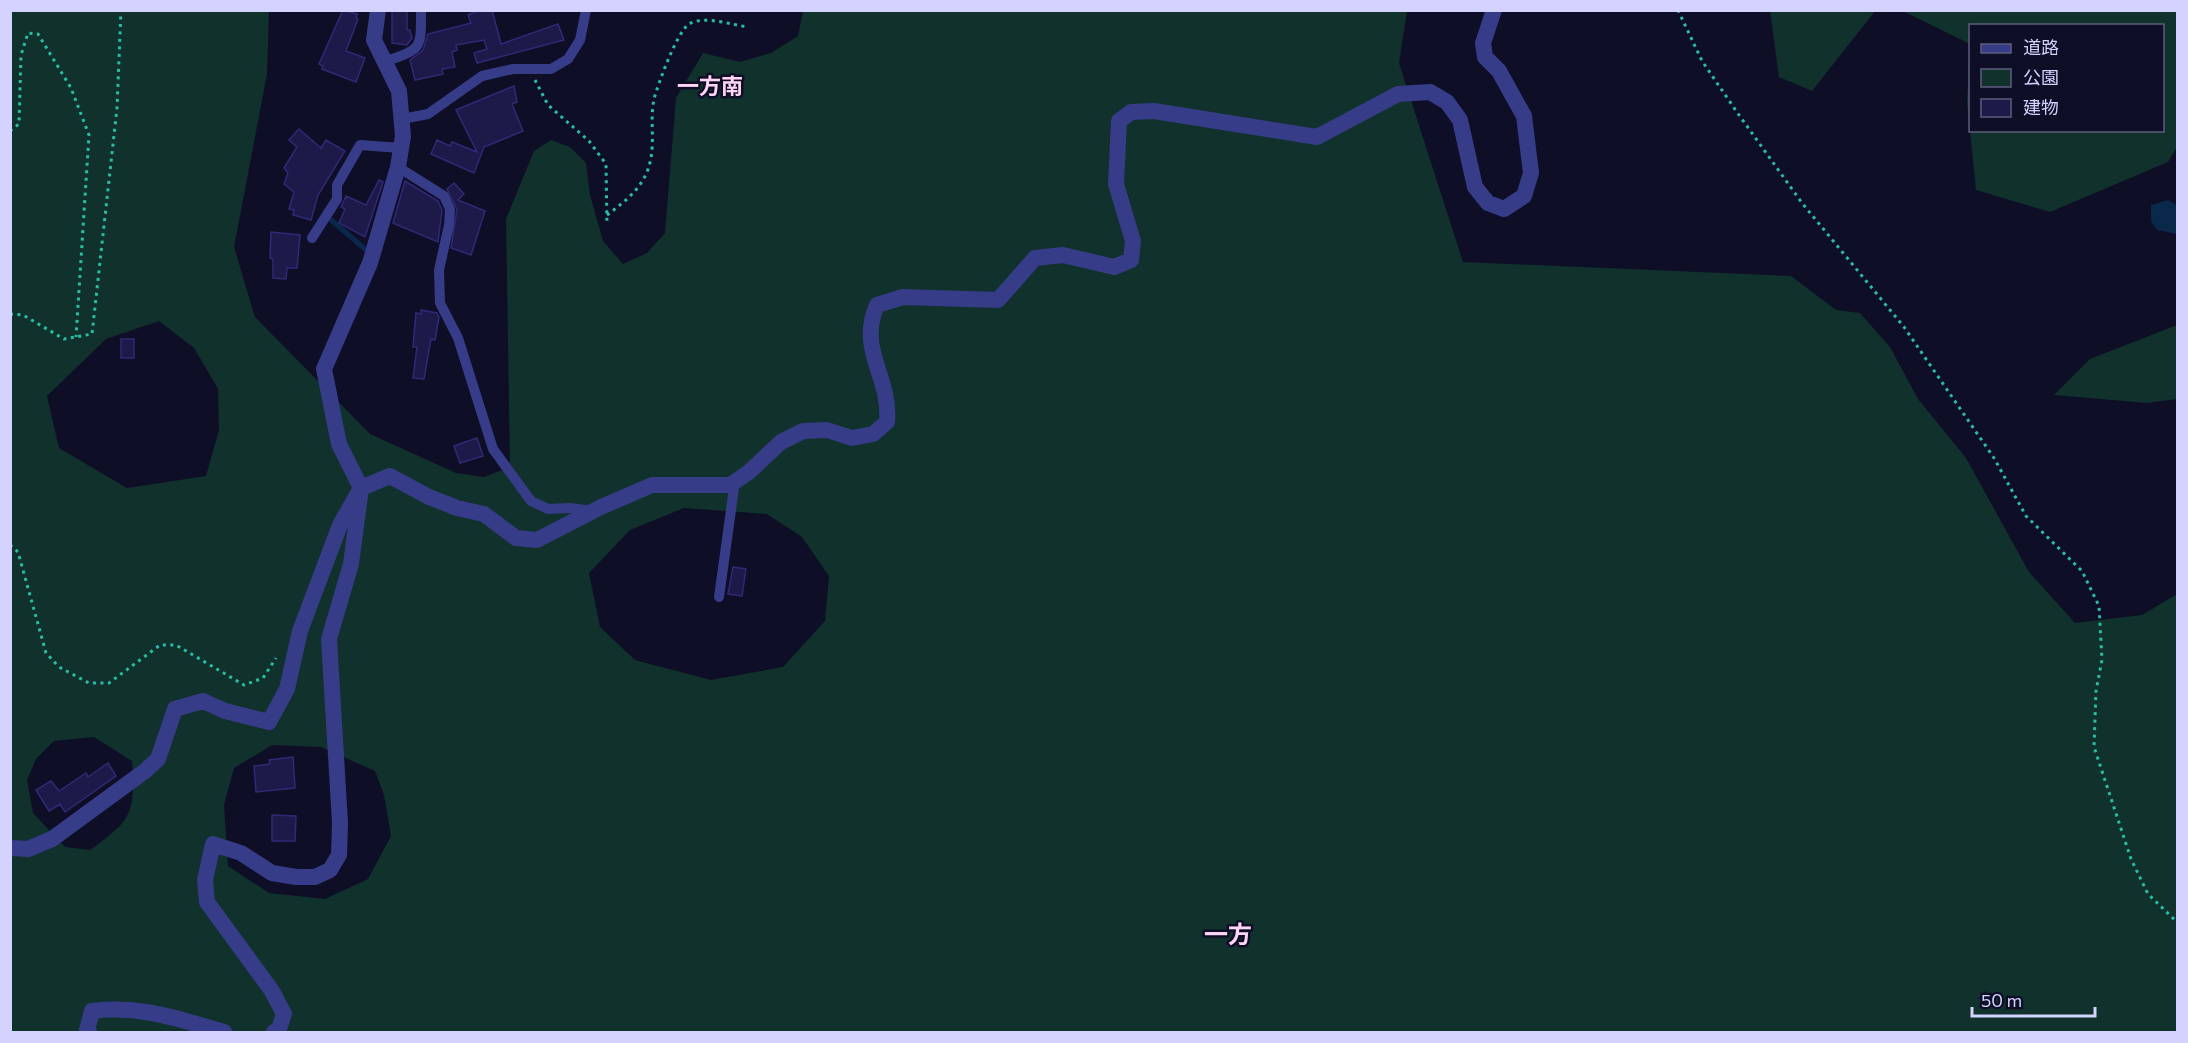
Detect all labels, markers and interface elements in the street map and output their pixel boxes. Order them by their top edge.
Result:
legend [1969,24,2164,132]
text: 道路 [2023,36,2059,58]
text: 公園 [2023,66,2059,88]
district label: 一方南 [677,72,743,99]
text: 建物 [2023,96,2059,118]
district label: 一方 [1204,919,1252,948]
scale bar [1972,980,2095,1018]
text: 50 m [1981,989,2022,1011]

